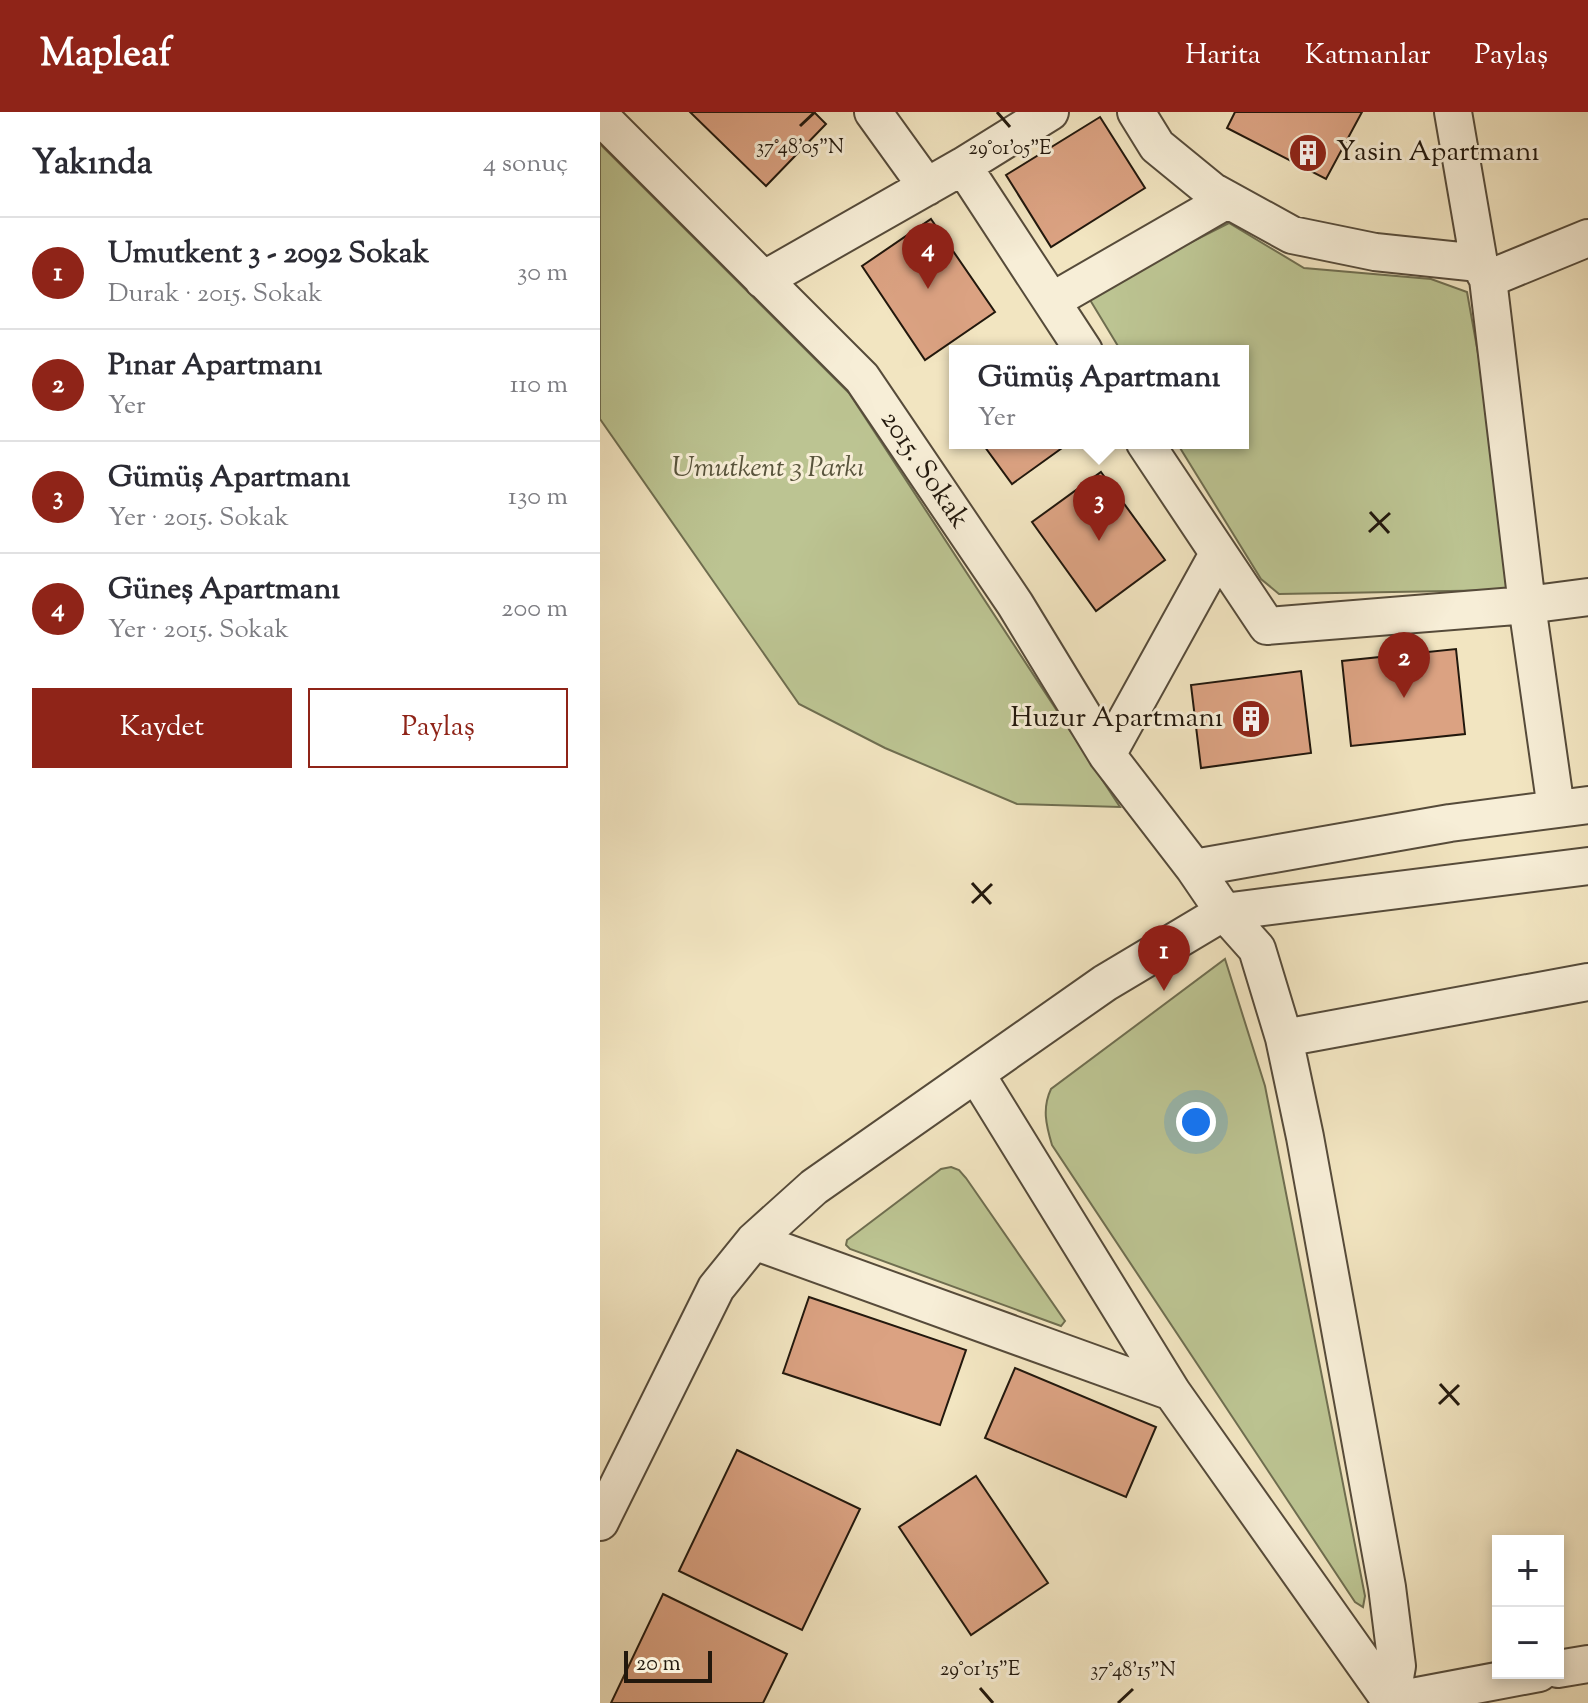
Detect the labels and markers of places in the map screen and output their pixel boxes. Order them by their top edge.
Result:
building icon: Yasin Apartmanı [1287,132,1329,174]
place label: Yasin Apartmanı [1336,133,1540,173]
pin: 4 [902,223,954,289]
pin: 3 [1073,475,1125,541]
pin: 2 [1378,632,1430,698]
building icon: Huzur Apartmanı [1230,698,1272,740]
place label: Huzur Apartmanı [1010,699,1223,739]
pin: 1 [1138,925,1190,991]

